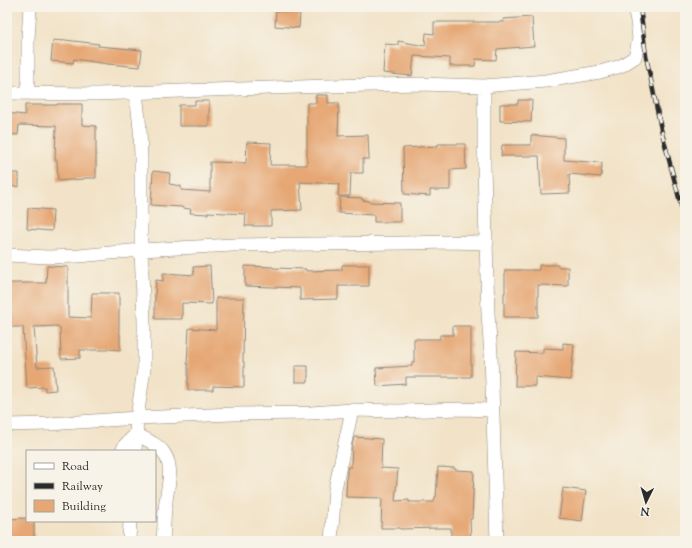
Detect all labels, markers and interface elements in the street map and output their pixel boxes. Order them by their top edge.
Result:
legend [26,450,156,522]
text: Road [62,458,89,476]
text: Railway [62,478,103,496]
north arrow [626,482,666,522]
text: Building [62,498,106,516]
text: N [640,503,651,519]

